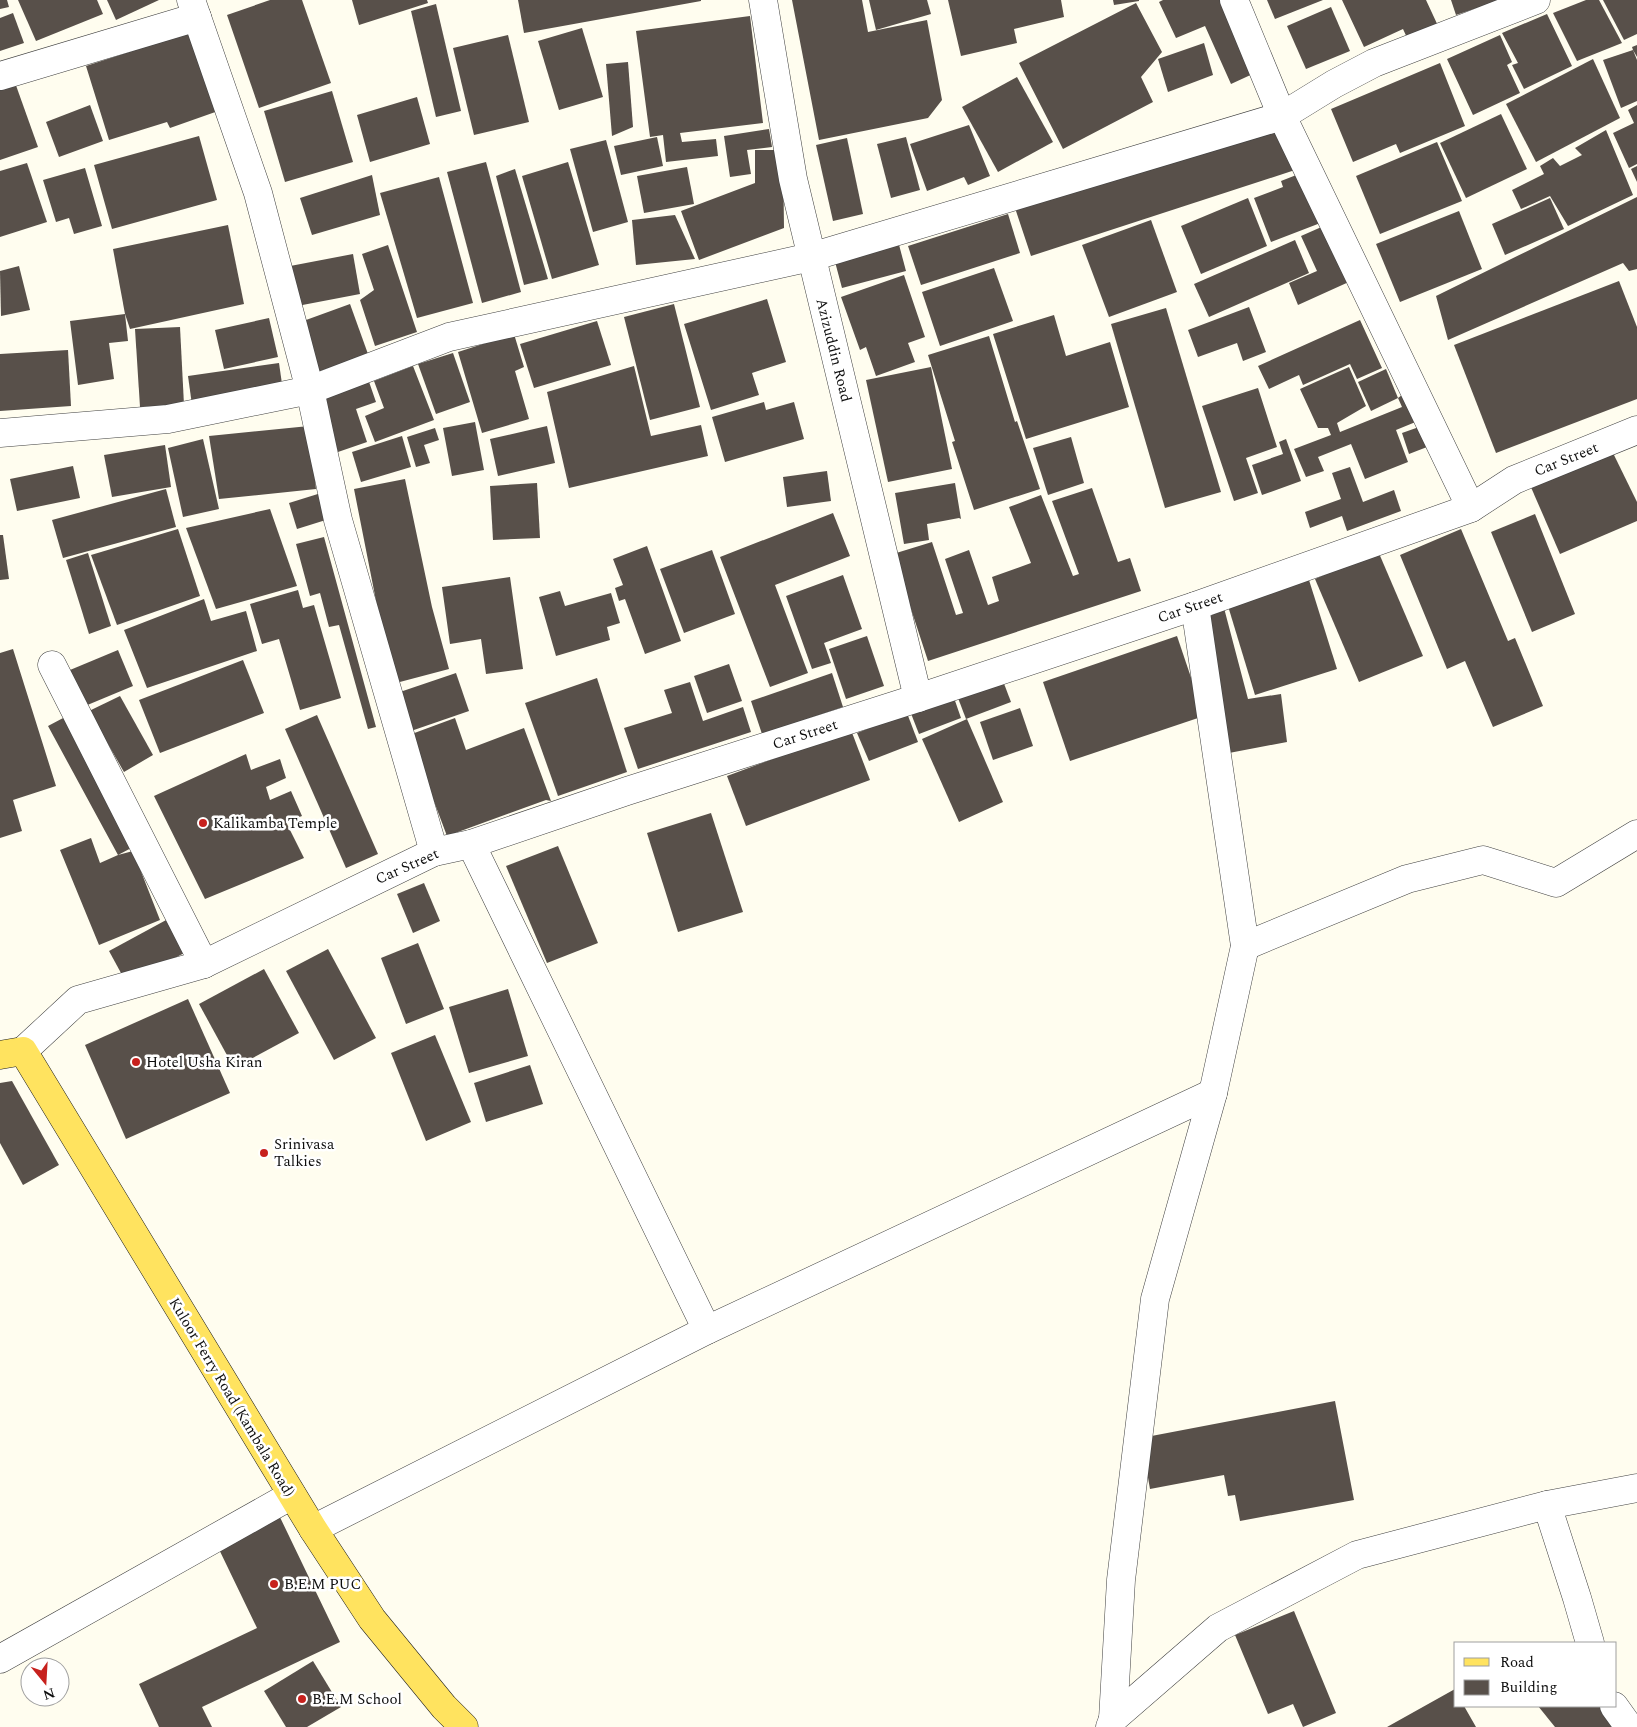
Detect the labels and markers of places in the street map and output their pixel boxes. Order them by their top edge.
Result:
place label: Kalikamba Temple [213,812,337,835]
marker: Kalikamba Temple [197,817,209,829]
place label: Hotel Usha Kiran [146,1051,263,1074]
marker: Hotel Usha Kiran [130,1056,142,1068]
place label: Srinivasa Talkies [274,1133,335,1173]
marker: Srinivasa Talkies [258,1147,270,1159]
place label: B.E.M PUC [284,1573,361,1596]
marker: B.E.M PUC [268,1578,280,1590]
place label: B.E.M School [312,1688,402,1711]
marker: B.E.M School [296,1693,308,1705]

